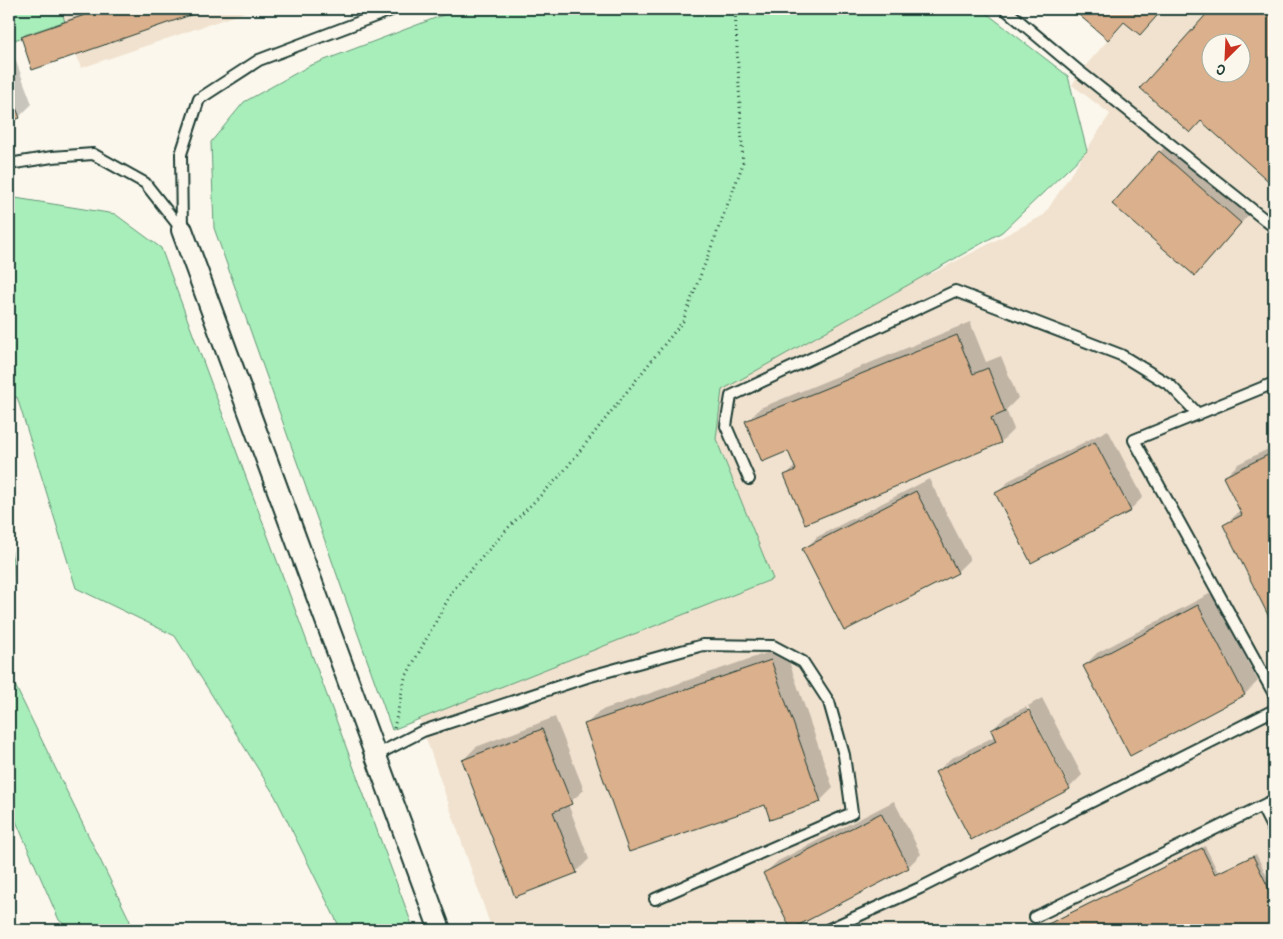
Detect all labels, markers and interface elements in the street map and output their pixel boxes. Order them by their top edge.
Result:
north arrow [1200,32,1250,82]
text: С [1213,60,1228,79]

